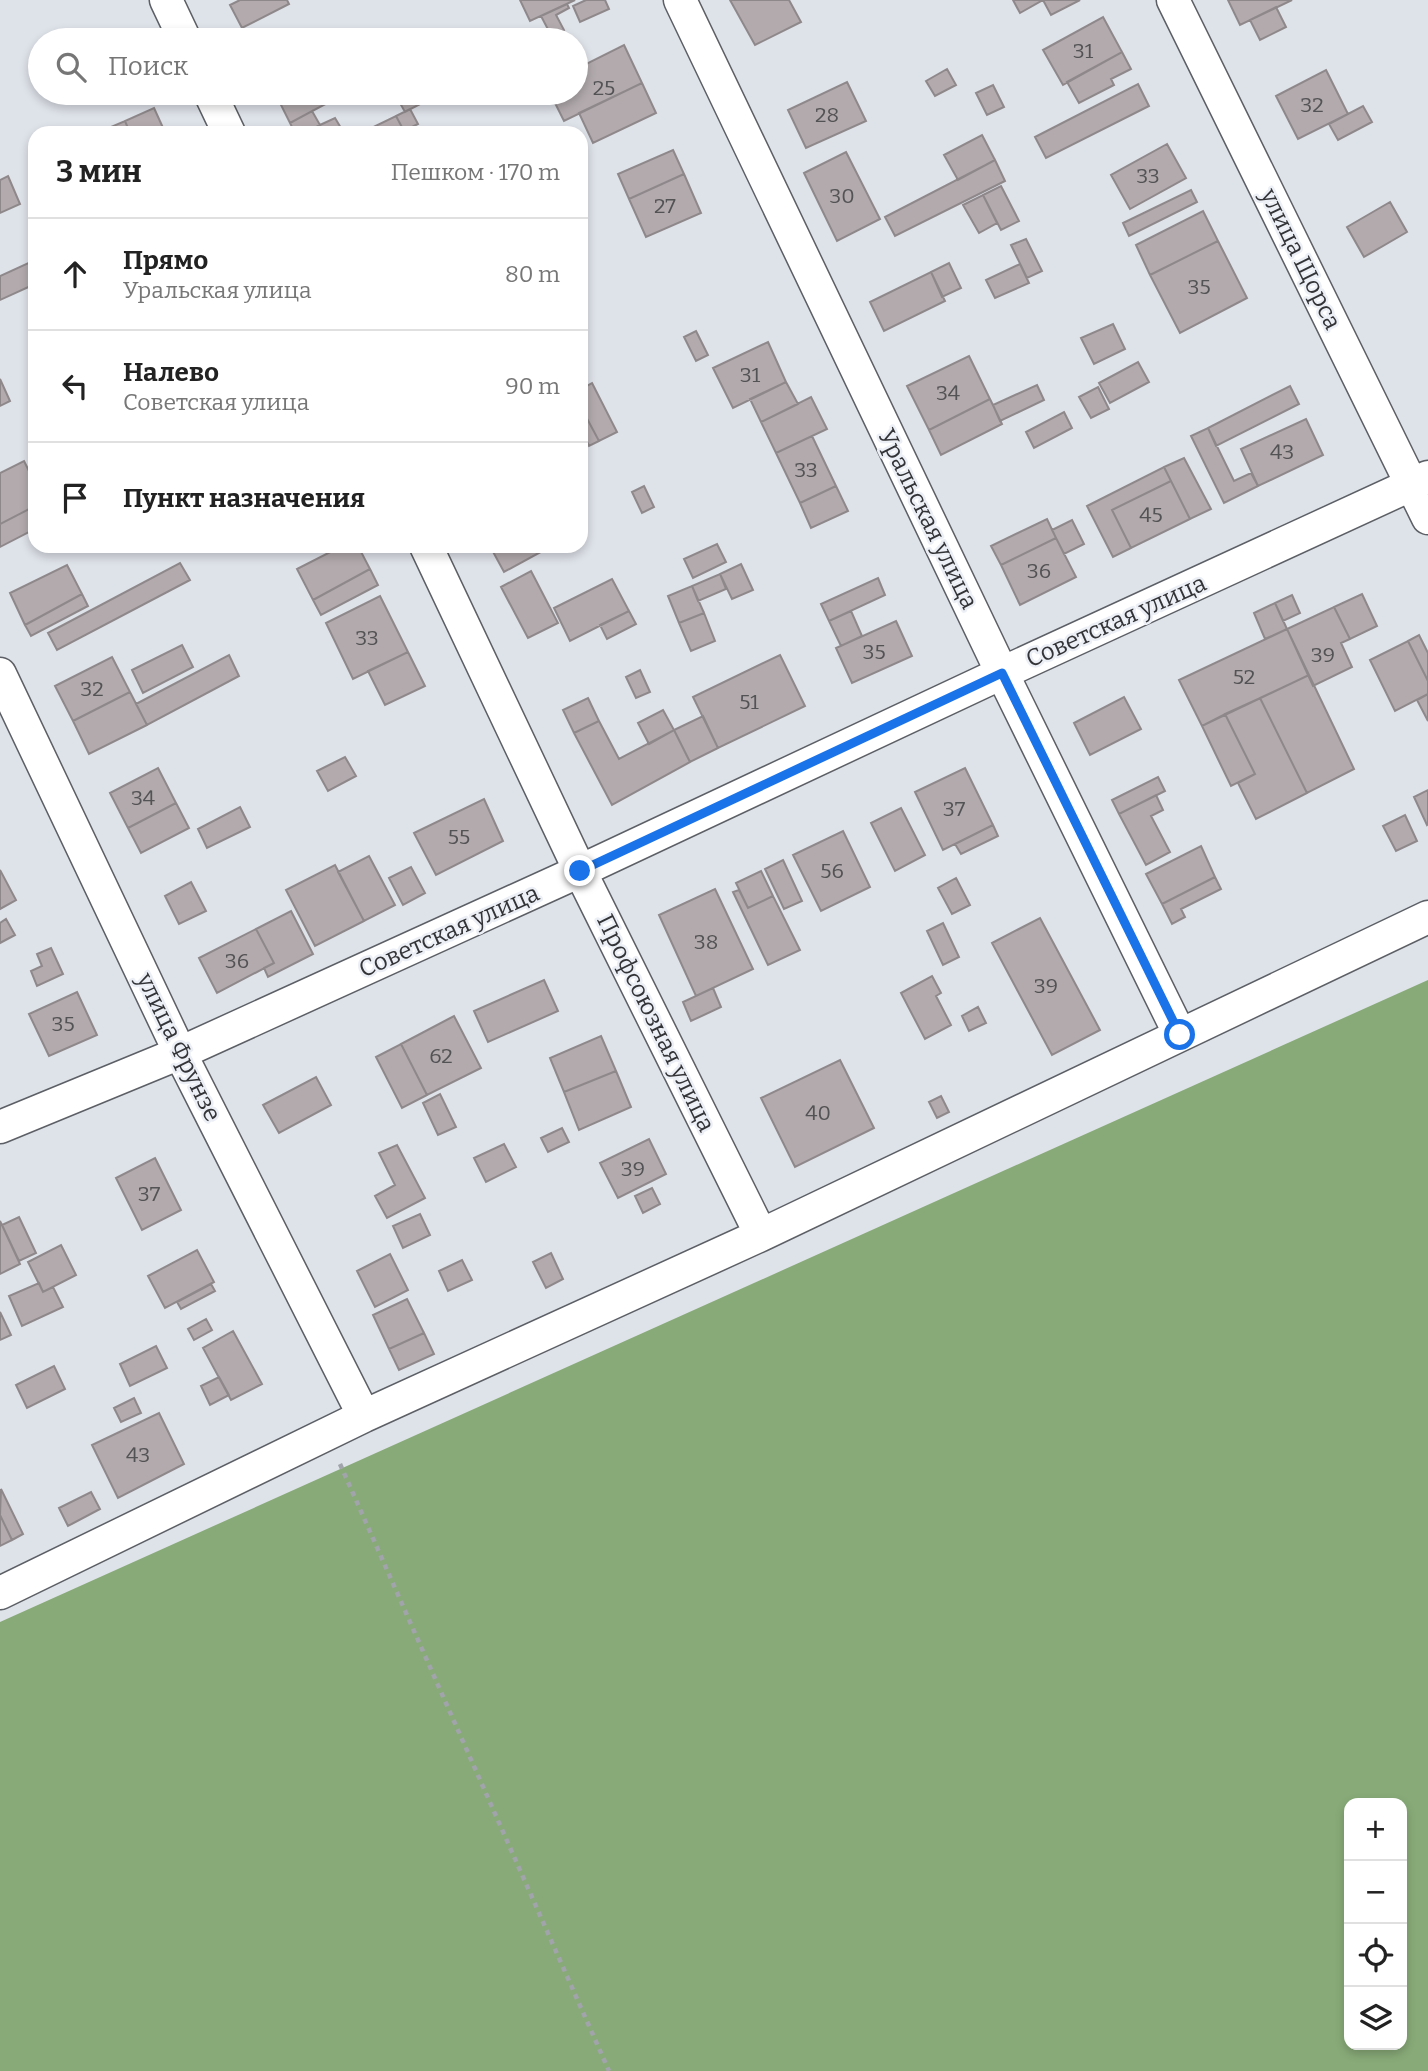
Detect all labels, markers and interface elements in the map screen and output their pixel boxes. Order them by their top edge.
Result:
search box [28,28,588,105]
house number: 31 [1073,38,1094,64]
icon: search [52,48,90,86]
text: Поиск [108,51,188,82]
house number: 25 [593,75,615,101]
house number: 32 [1300,92,1324,118]
house number: 28 [815,102,839,128]
text: 3 мин [56,154,142,190]
text: Пешком · 170 m [391,158,560,186]
house number: 33 [1136,163,1160,189]
house number: 30 [829,183,855,209]
street label: улица Щорса [1254,183,1347,334]
house number: 27 [654,193,676,219]
text: Прямо [123,245,208,276]
icon: ahead [56,255,94,293]
text: 80 m [505,260,560,288]
house number: 35 [1187,274,1211,300]
text: Уральская улица [123,276,312,304]
text: Налево [123,357,219,388]
house number: 31 [740,362,761,388]
icon: left [56,367,94,405]
text: 90 m [505,372,560,400]
house number: 34 [936,380,960,406]
text: Советская улица [123,388,309,416]
street label: Уральская улица [872,424,984,614]
house number: 43 [1270,439,1294,465]
house number: 33 [794,457,818,483]
icon: arrive [56,479,94,517]
text: Пункт назначения [123,483,365,514]
house number: 45 [1139,502,1163,528]
house number: 36 [1027,558,1051,584]
street label: Советская улица [1022,569,1210,673]
house number: 33 [355,625,379,651]
house number: 35 [862,639,886,665]
house number: 39 [1311,642,1335,668]
house number: 52 [1233,664,1255,690]
house number: 32 [80,676,104,702]
house number: 51 [739,689,759,715]
house number: 34 [131,785,155,811]
house number: 37 [943,796,966,822]
house number: 55 [448,824,470,850]
route end [564,855,595,886]
house number: 56 [820,858,844,884]
street label: Советская улица [355,879,543,983]
street label: Профсоюзная улица [591,910,721,1136]
house number: 38 [694,929,718,955]
house number: 36 [225,948,249,974]
street label: улица Фрунзе [131,967,227,1126]
house number: 39 [1034,973,1058,999]
house number: 35 [51,1011,75,1037]
route start [1164,1019,1195,1050]
house number: 62 [429,1043,453,1069]
house number: 40 [805,1100,831,1126]
house number: 39 [621,1156,645,1182]
house number: 37 [138,1181,161,1207]
house number: 43 [126,1442,150,1468]
map controls [1344,1798,1407,2050]
button: + [1344,1798,1407,1861]
button: − [1344,1861,1407,1924]
button: locate [1344,1924,1407,1987]
button: layers [1344,1987,1407,2050]

